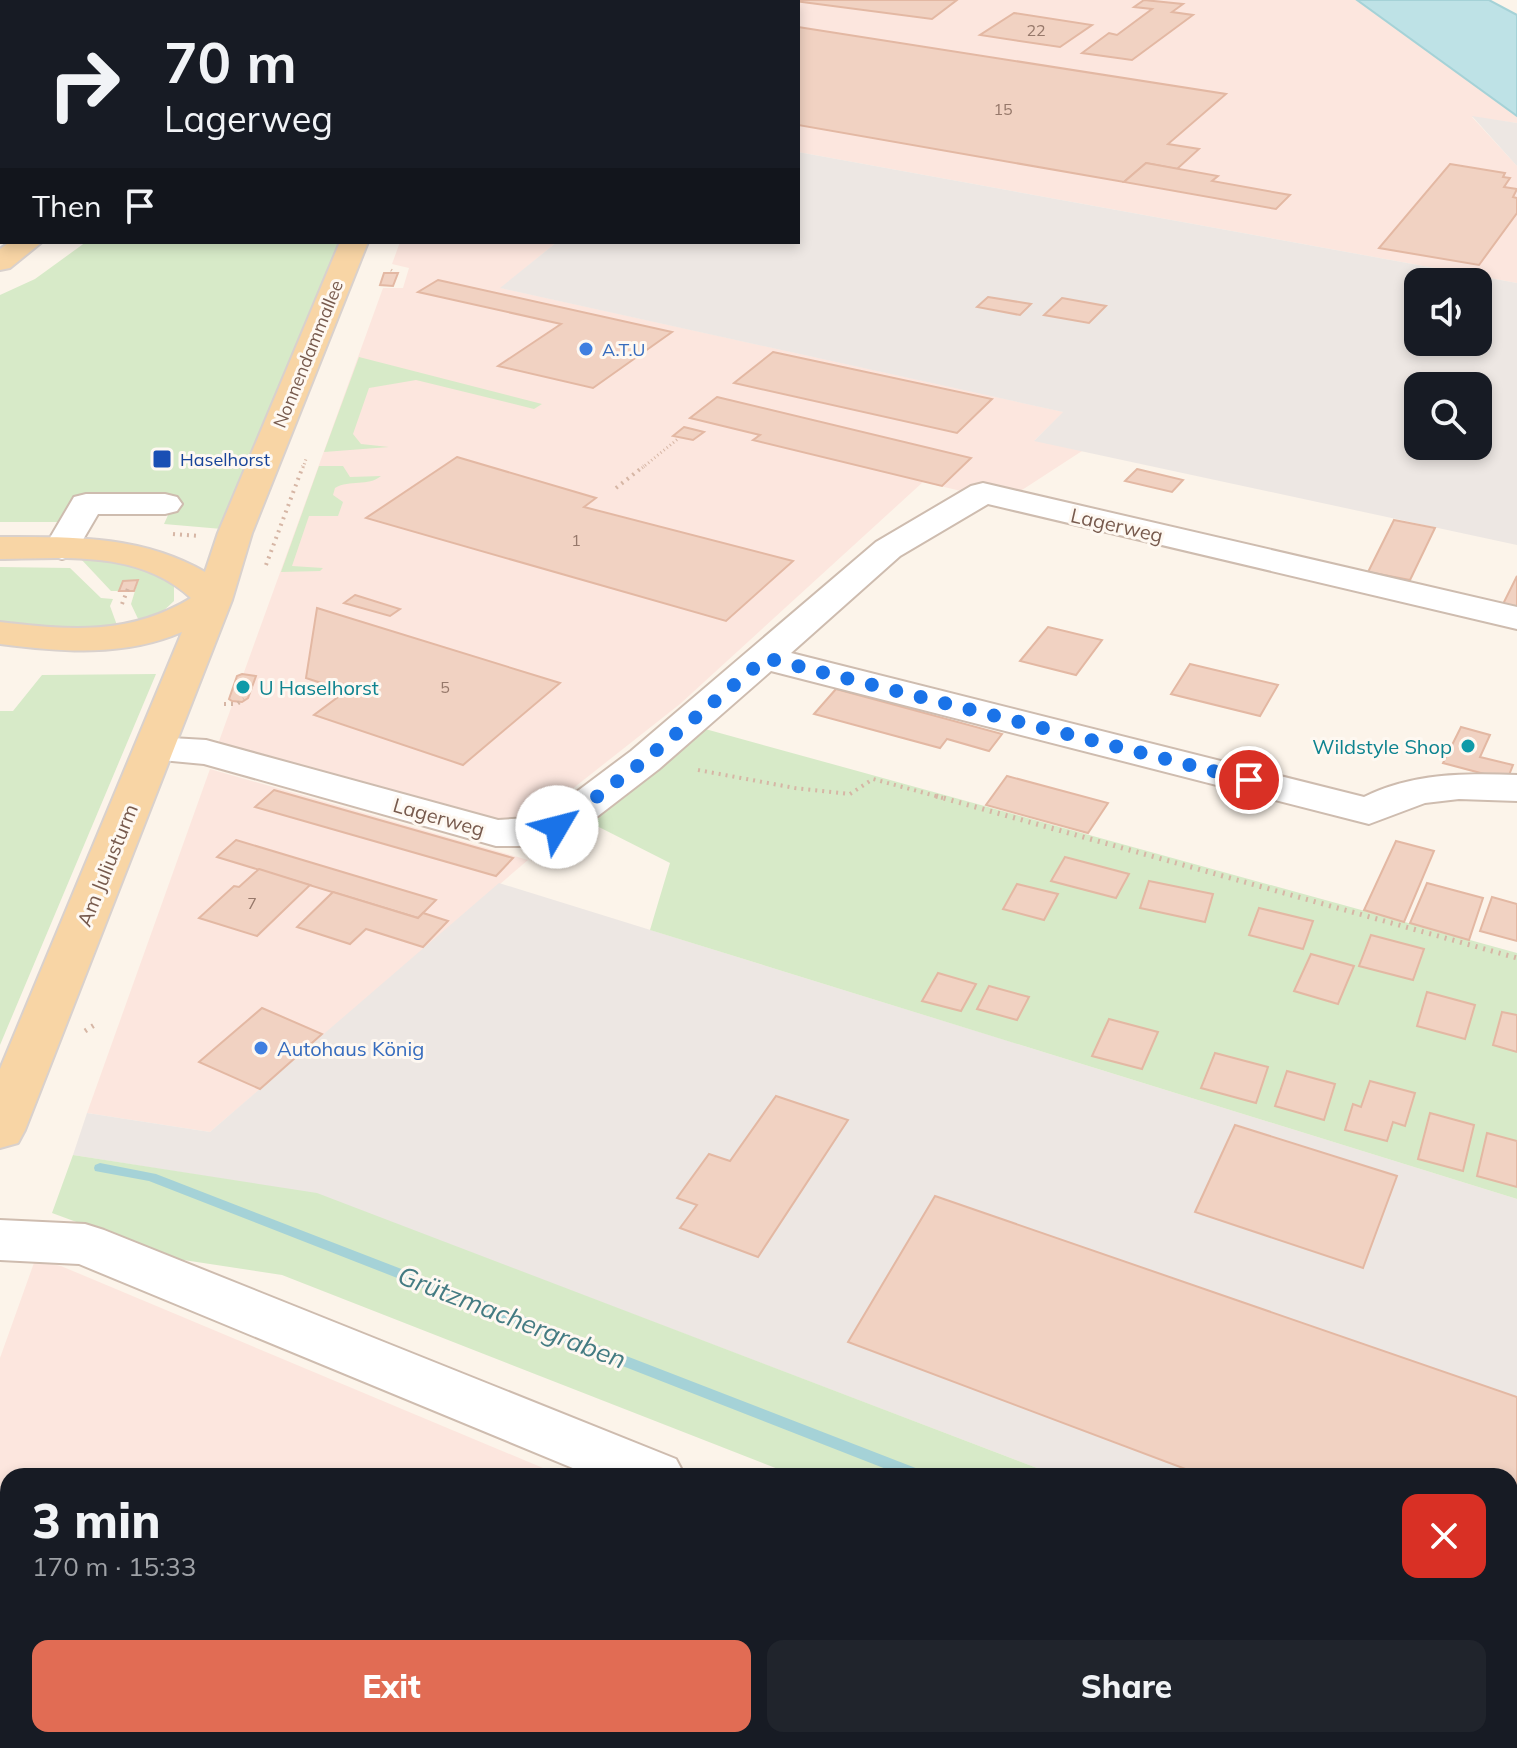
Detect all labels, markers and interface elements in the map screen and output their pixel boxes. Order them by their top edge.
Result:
house number: 22 [1026,20,1046,40]
text: 70 m [164,27,297,97]
icon: right [32,32,136,136]
text: Lagerweg [164,96,333,141]
house number: 15 [993,99,1013,119]
icon: arrive [118,184,162,228]
text: Then [32,187,102,225]
map controls [1404,268,1492,460]
button: sound [1404,268,1492,356]
street label: Nonnendammallee [268,277,348,431]
place label: A.T.U [602,338,645,361]
marker: A.T.U [577,340,595,358]
button: search [1404,372,1492,460]
marker: Haselhorst [151,448,173,470]
place label: Haselhorst [180,448,270,471]
street label: Lagerweg [1068,502,1166,548]
house number: 1 [571,530,581,550]
place label: U Haselhorst [259,675,379,700]
house number: 5 [440,677,450,697]
marker: U Haselhorst [234,678,252,696]
place label: Wildstyle Shop [1312,734,1452,759]
marker: Wildstyle Shop [1459,737,1477,755]
pin [1215,746,1283,814]
icon: arrive [1227,758,1271,802]
position arrow [515,785,599,869]
street label: Lagerweg [390,792,488,842]
street label: Am Juliusturm [71,800,143,930]
house number: 7 [247,893,257,913]
place label: Autohaus König [277,1036,424,1061]
marker: Autohaus König [252,1039,270,1057]
water label: Grützmachergraben [393,1258,631,1376]
text: 3 min [32,1490,161,1550]
button: close [1402,1494,1486,1578]
text: 170 m · 15:33 [32,1550,196,1583]
button: Exit [32,1640,751,1732]
button: Share [767,1640,1486,1732]

